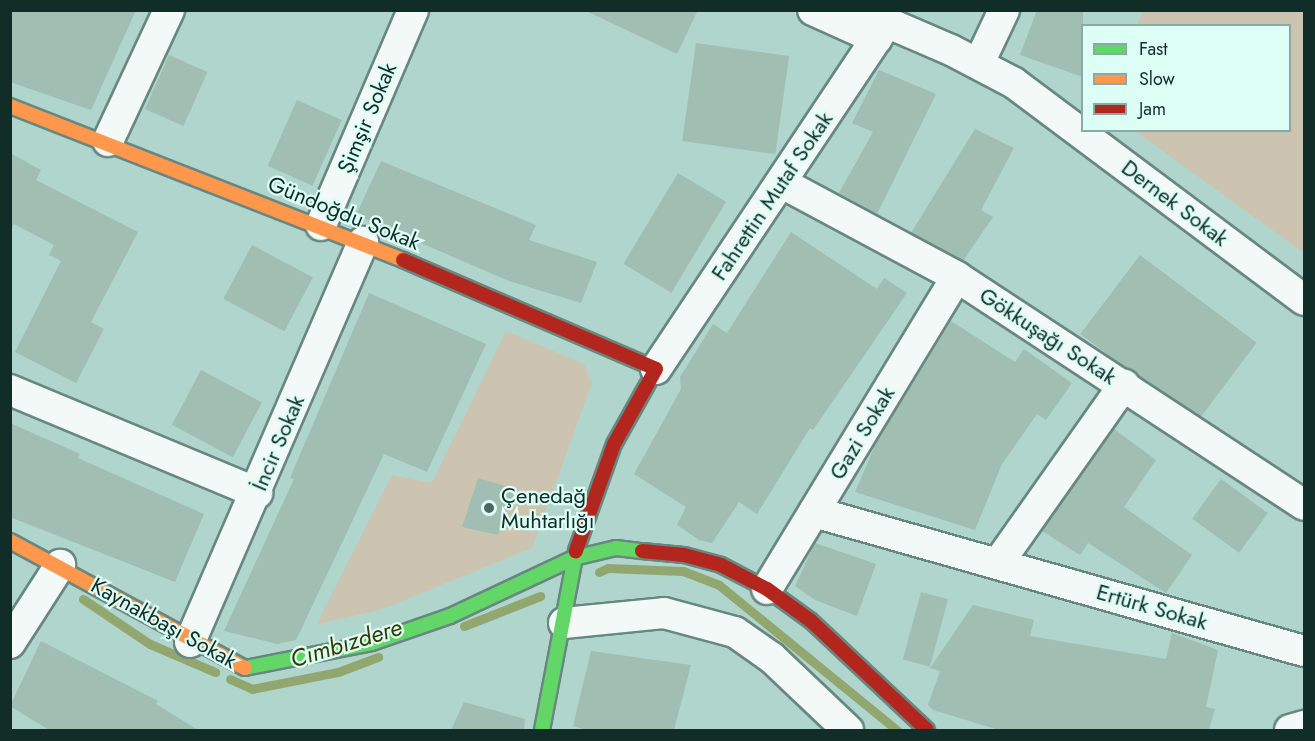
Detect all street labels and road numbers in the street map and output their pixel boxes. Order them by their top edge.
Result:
street label: Şimşir Sokak [332,59,402,177]
street label: Fahrettin Mutaf Sokak [706,107,838,285]
street label: Dernek Sokak [1116,154,1234,252]
street label: Gündoğdu Sokak [264,170,424,256]
street label: Gökkuşağı Sokak [975,282,1121,390]
street label: Gazi Sokak [824,382,900,484]
street label: İncir Sokak [246,391,310,495]
street label: Kaynakbaşı Sokak [86,572,242,674]
street label: Ertürk Sokak [1093,579,1211,635]

